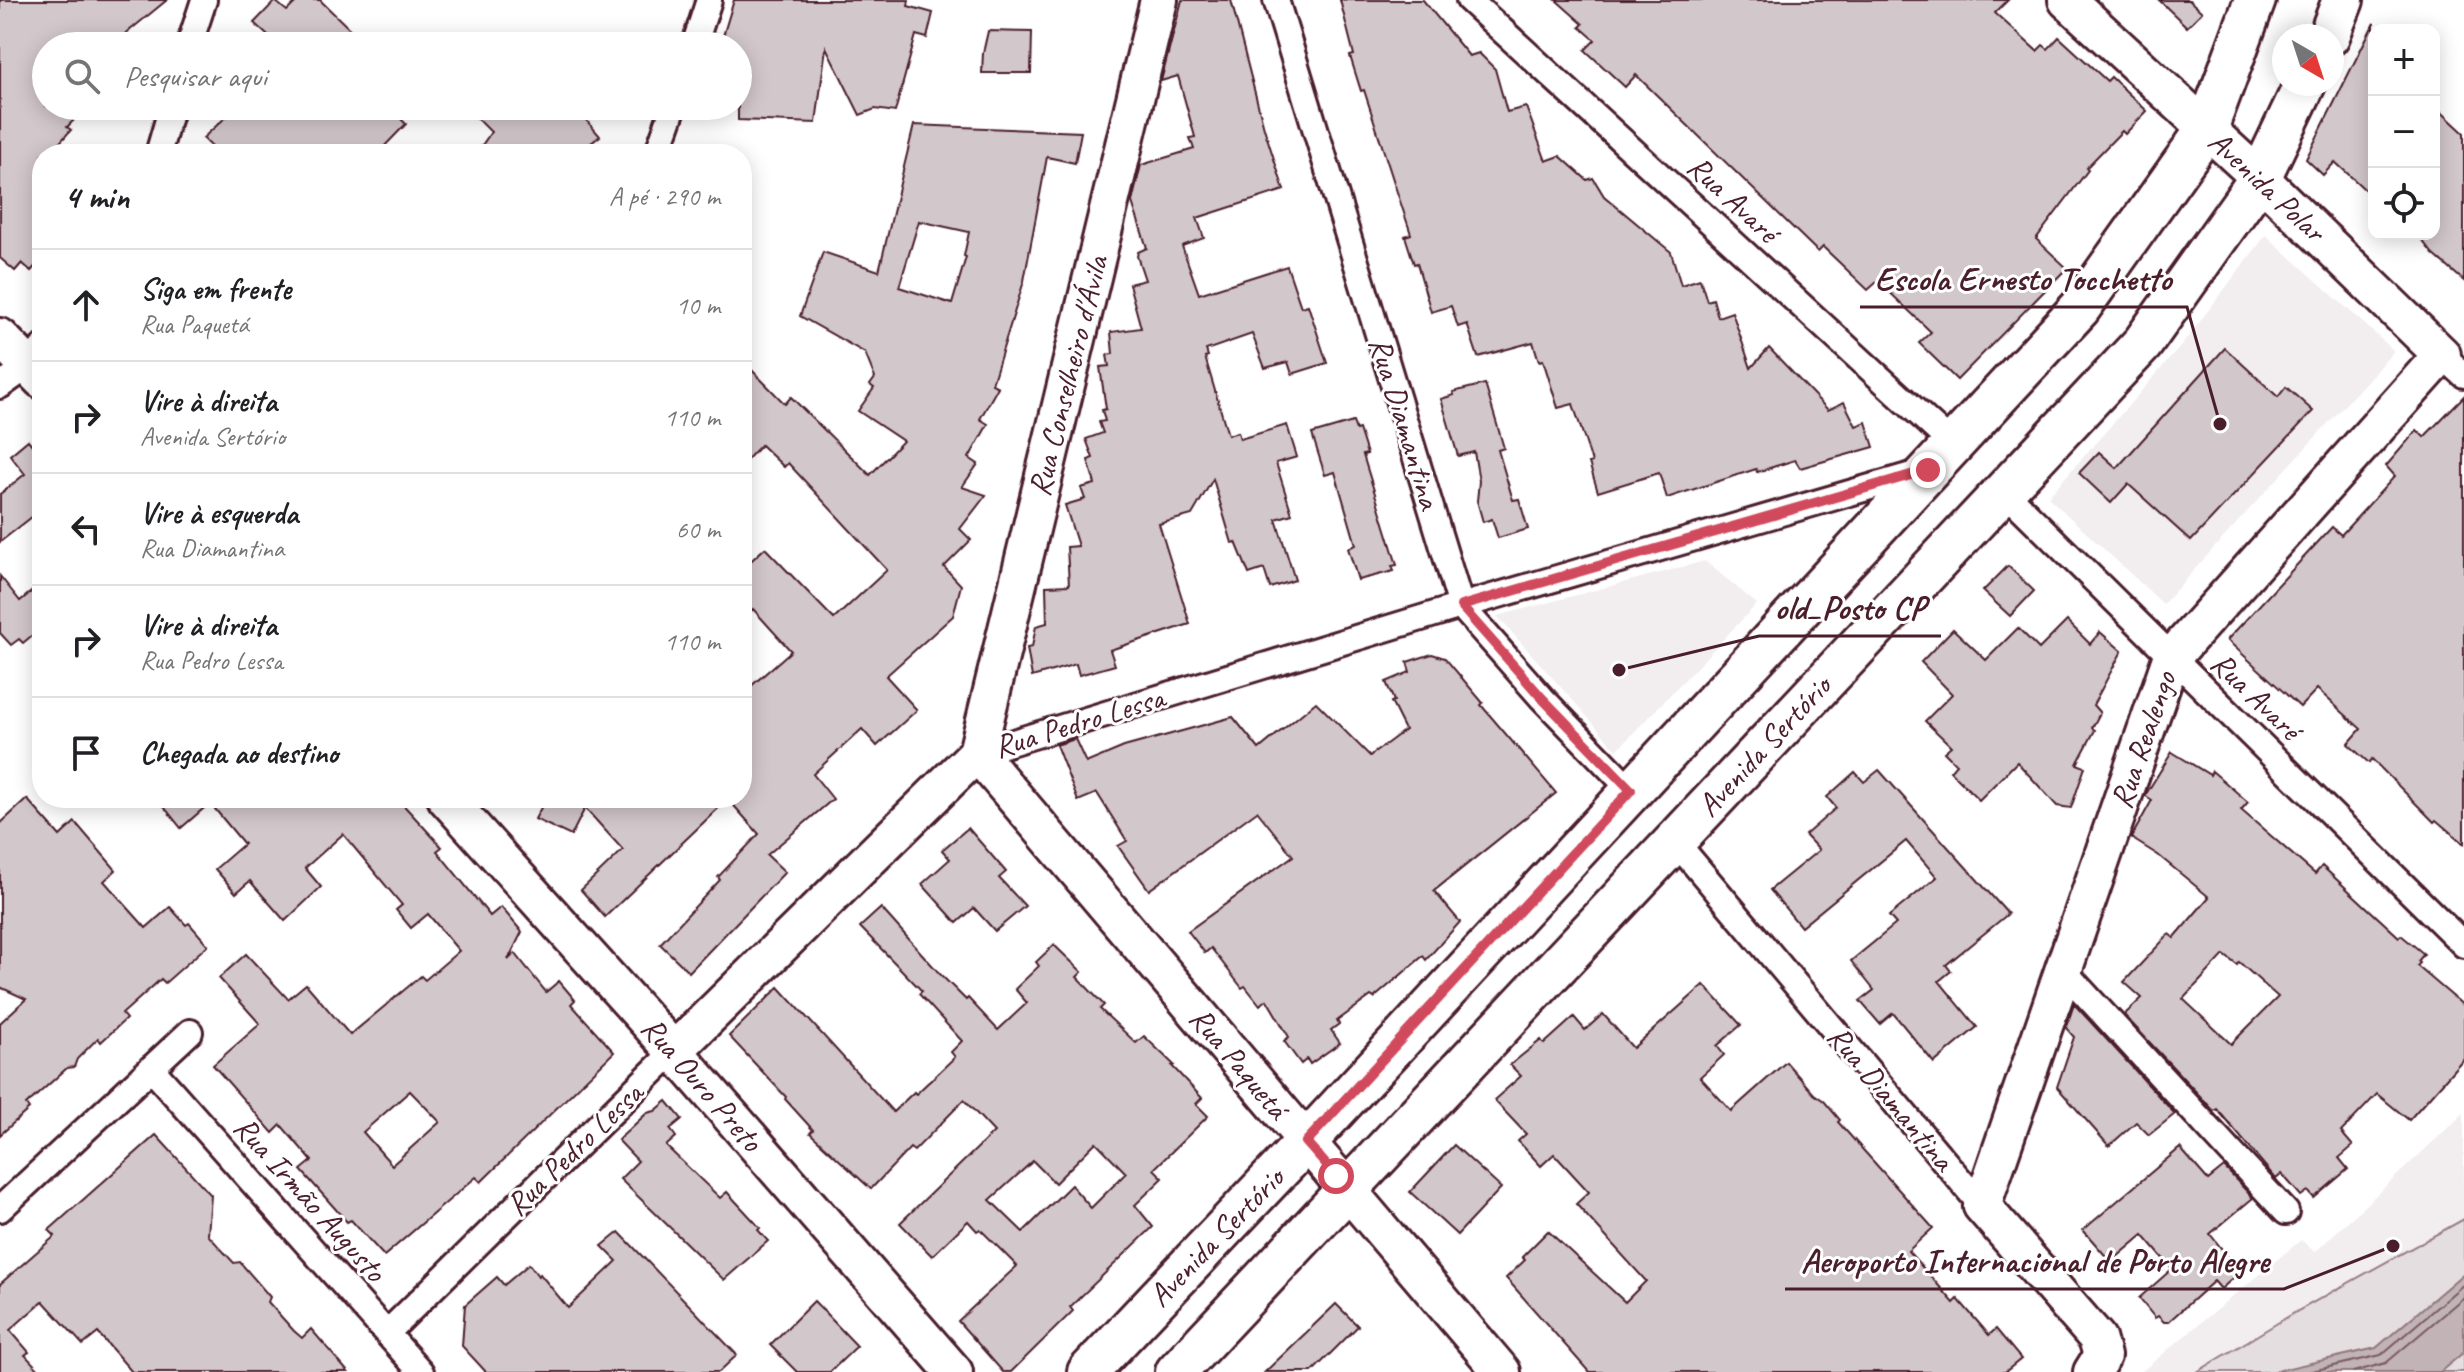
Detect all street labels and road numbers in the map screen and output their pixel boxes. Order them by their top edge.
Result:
street label: Avenida Polar [2200,121,2336,252]
street label: Rua Avaré [1679,146,1791,255]
street label: Rua Conselheiro d'Ávila [1018,250,1118,500]
street label: Rua Diamantina [1359,332,1451,516]
street label: Rua Avaré [2202,643,2313,752]
street label: Avenida Sertório [1688,664,1842,825]
street label: Rua Realengo [2101,665,2186,814]
street label: Rua Pedro Lessa [989,676,1172,767]
street label: Rua Paquetá [1180,999,1300,1130]
street label: Rua Ouro Preto [632,1008,773,1161]
street label: Rua Diamantina [1818,1017,1965,1181]
street label: Rua Pedro Lessa [497,1071,653,1225]
street label: Rua Irmão Augusto [225,1108,396,1292]
street label: Avenida Sertório [1139,1156,1295,1315]

